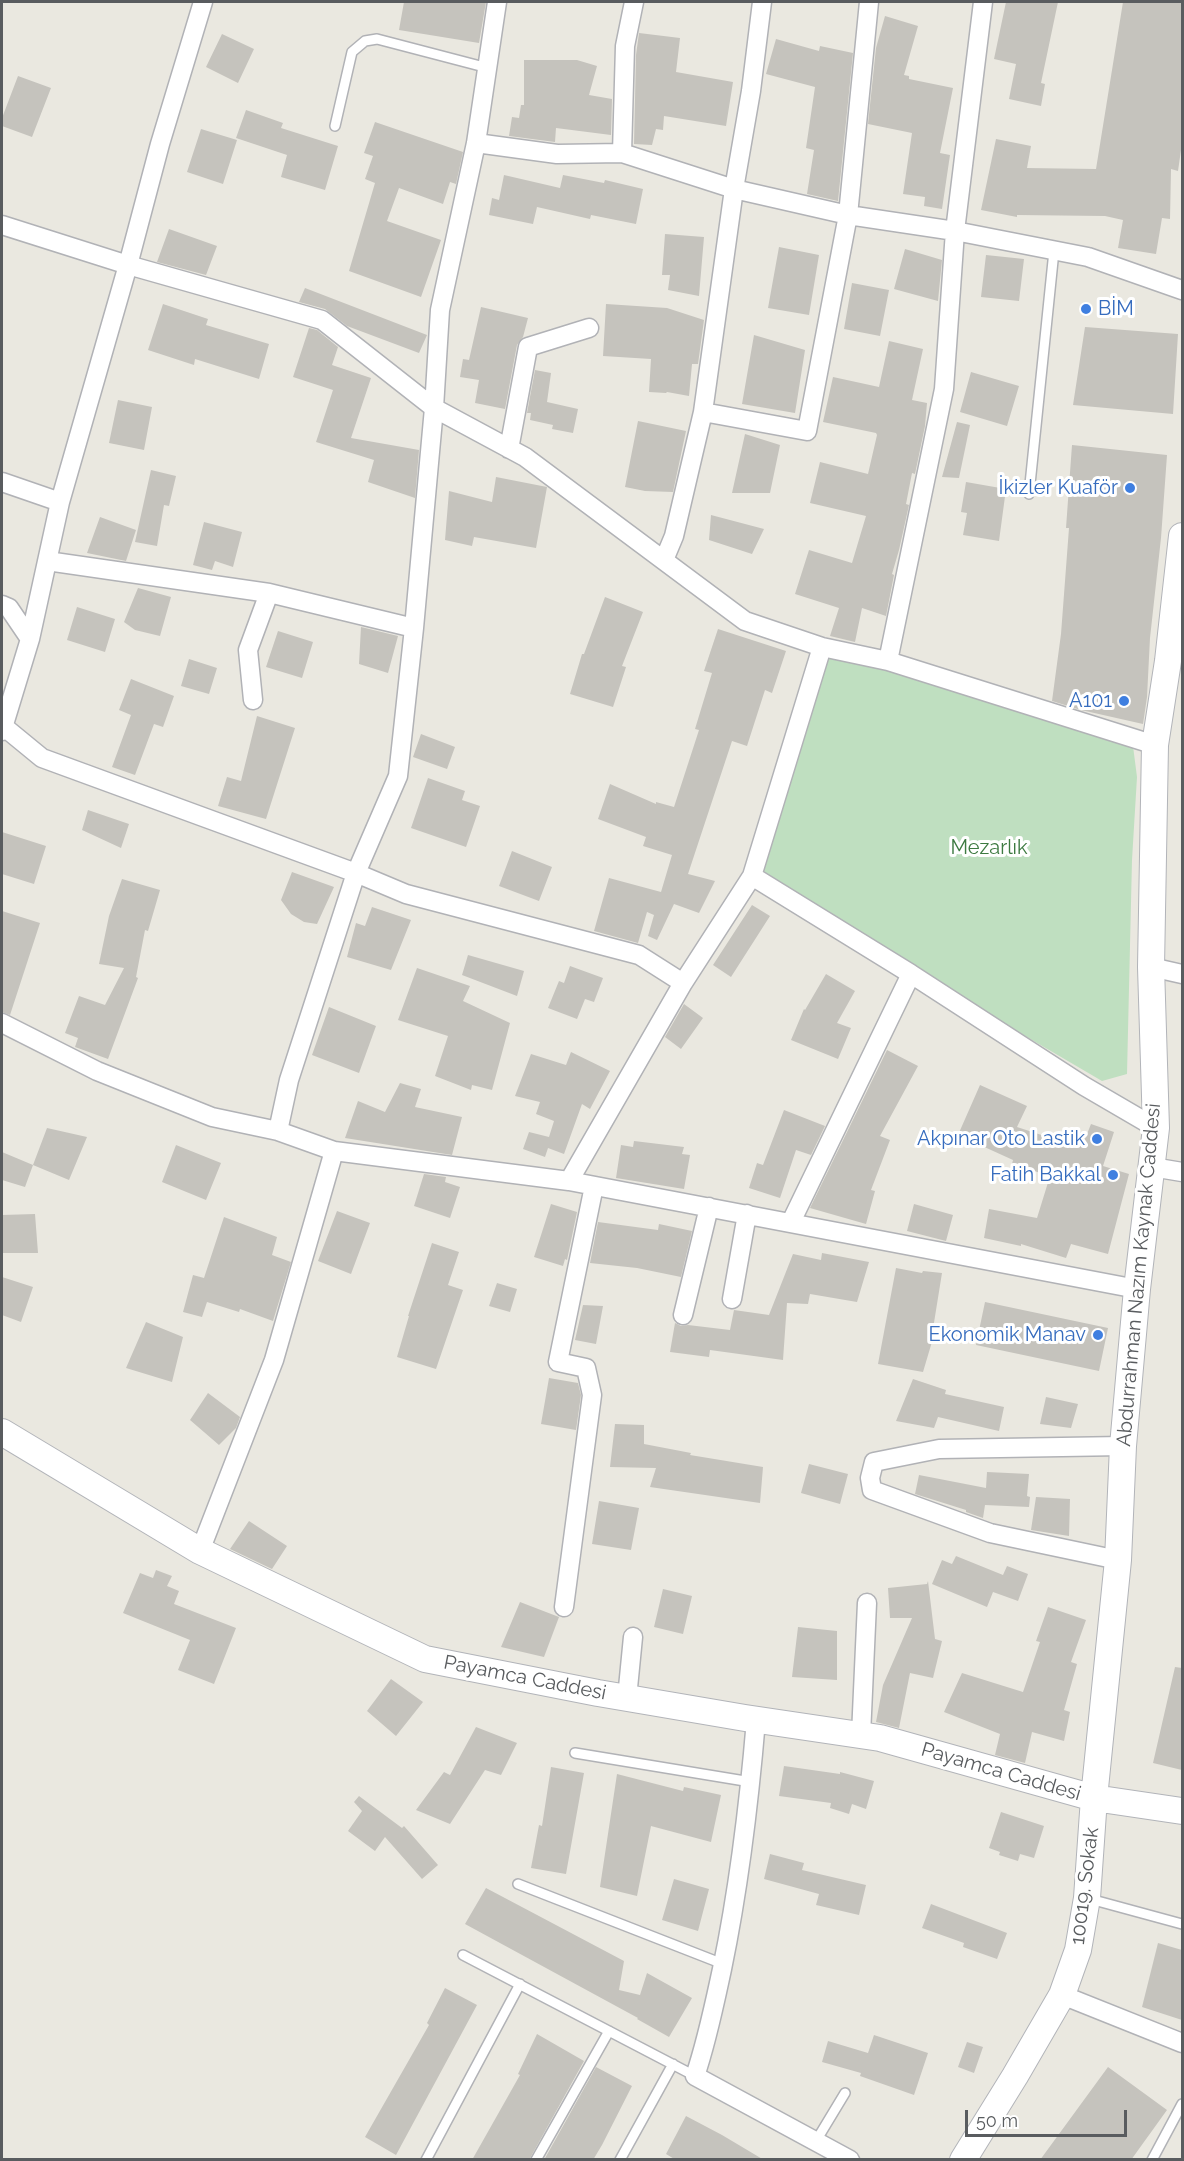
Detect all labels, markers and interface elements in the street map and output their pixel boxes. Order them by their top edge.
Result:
place label: BİM [1098,297,1134,321]
marker: BİM [1079,302,1093,316]
place label: İkizler Kuaför [999,476,1118,500]
marker: İkizler Kuaför [1123,481,1137,495]
place label: A101 [1069,689,1112,713]
marker: A101 [1117,694,1131,708]
park label: Mezarlık [950,836,1028,860]
street label: Abdurrahman Nazım Kaynak Caddesi [1112,1102,1166,1448]
place label: Akpınar Oto Lastik [917,1127,1085,1151]
marker: Akpınar Oto Lastik [1090,1132,1104,1146]
place label: Fatih Bakkal [990,1163,1101,1187]
marker: Fatih Bakkal [1106,1168,1120,1182]
place label: Ekonomik Manav [929,1323,1086,1347]
marker: Ekonomik Manav [1091,1328,1105,1342]
street label: Payamca Caddesi [442,1650,608,1706]
street label: Payamca Caddesi [918,1738,1084,1806]
street label: 10019. Sokak [1066,1826,1104,1946]
scale bar [968,2098,1130,2136]
text: 50 m [976,2110,1018,2131]

